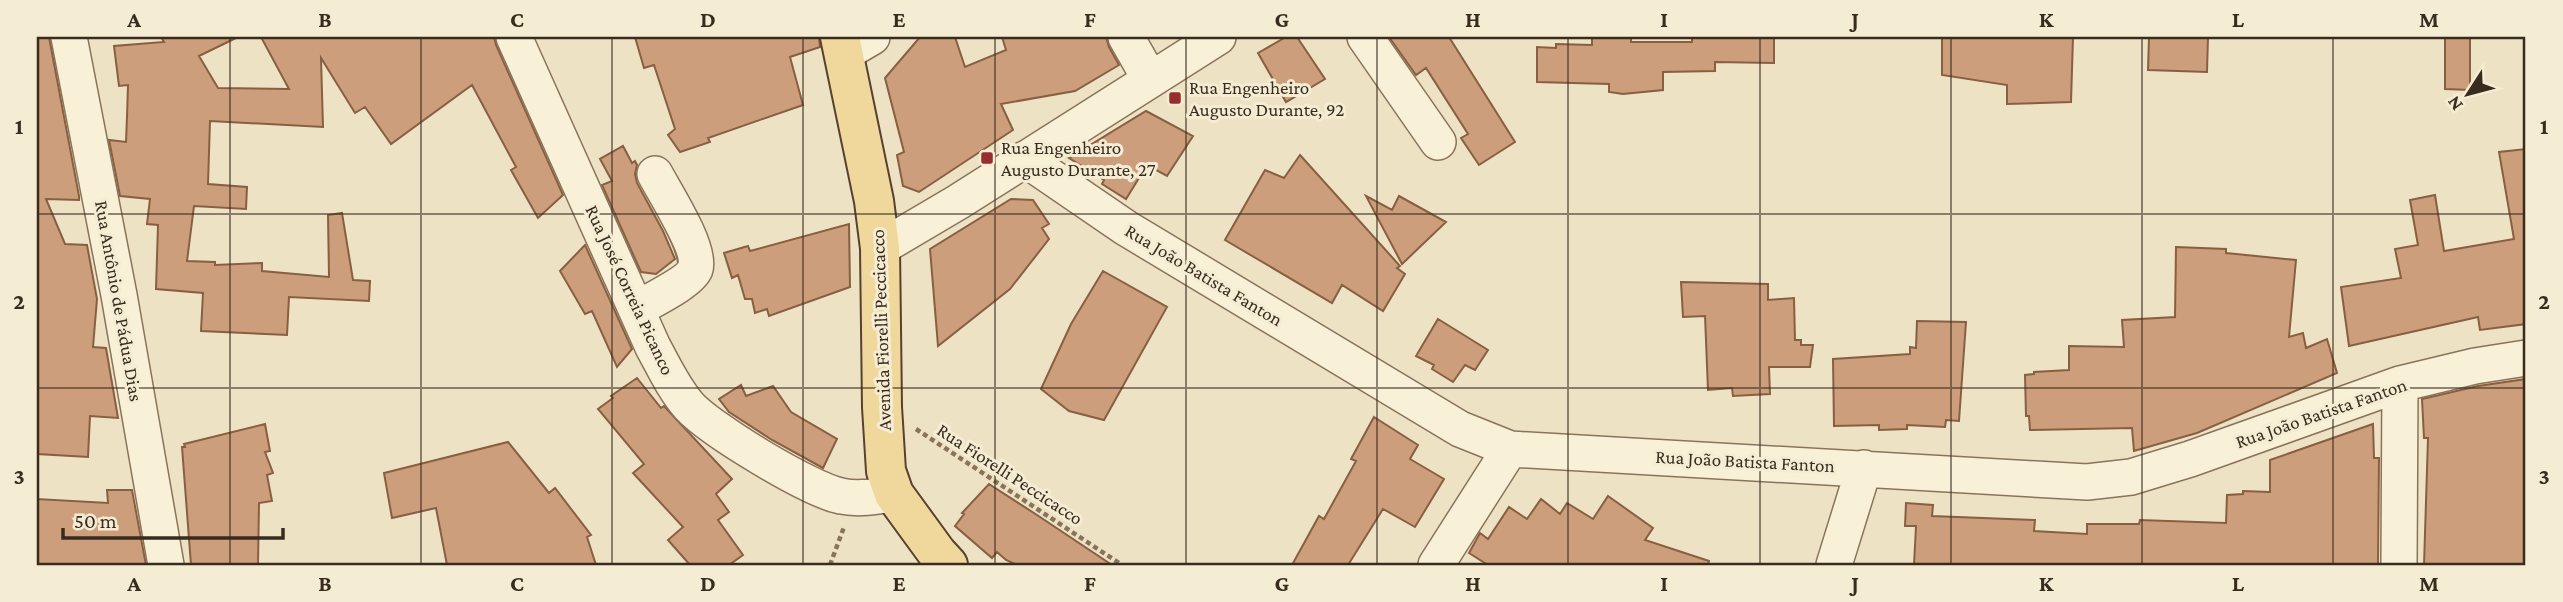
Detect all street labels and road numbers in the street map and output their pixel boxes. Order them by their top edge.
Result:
street label: Rua Antônio de Pádua Dias [91,199,147,403]
street label: Rua José Correia Picanco [581,202,679,378]
street label: Rua João Batista Fanton [1122,220,1286,330]
street label: Avenida Fiorelli Peccicacco [867,229,895,431]
street label: Rua João Batista Fanton [2233,374,2409,452]
street label: Rua Fiorelli Peccicacco [933,419,1087,529]
street label: Rua João Batista Fanton [1655,446,1835,476]

